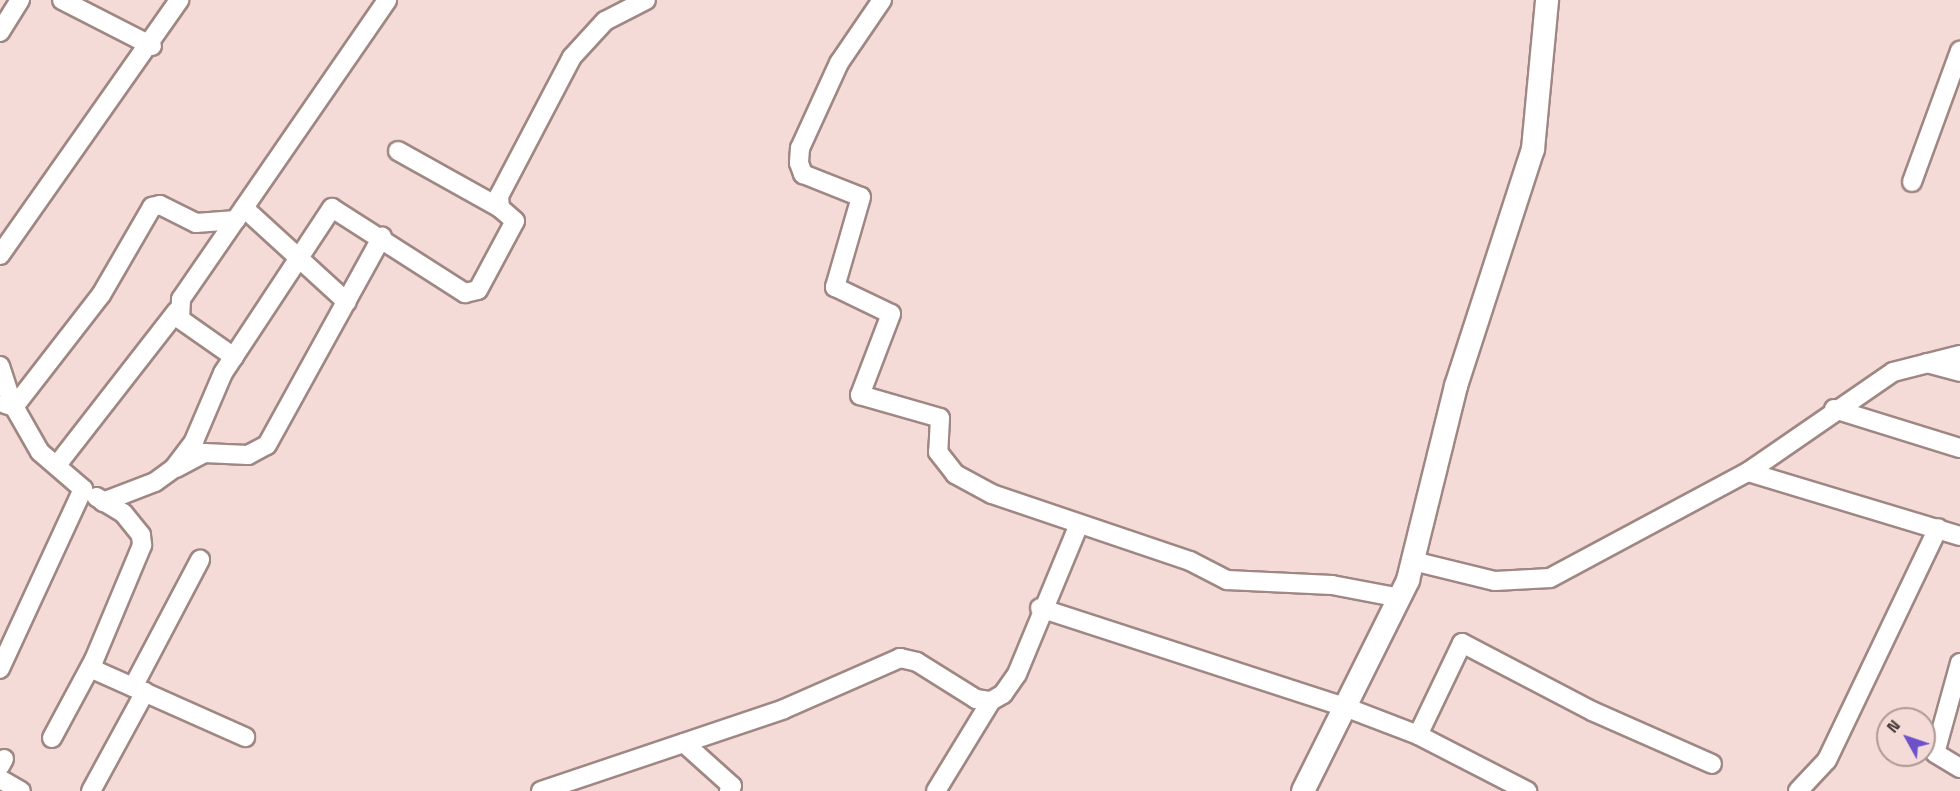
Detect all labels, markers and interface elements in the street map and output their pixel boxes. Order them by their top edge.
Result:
north arrow [1876,707,1936,767]
text: N [1882,716,1905,737]

